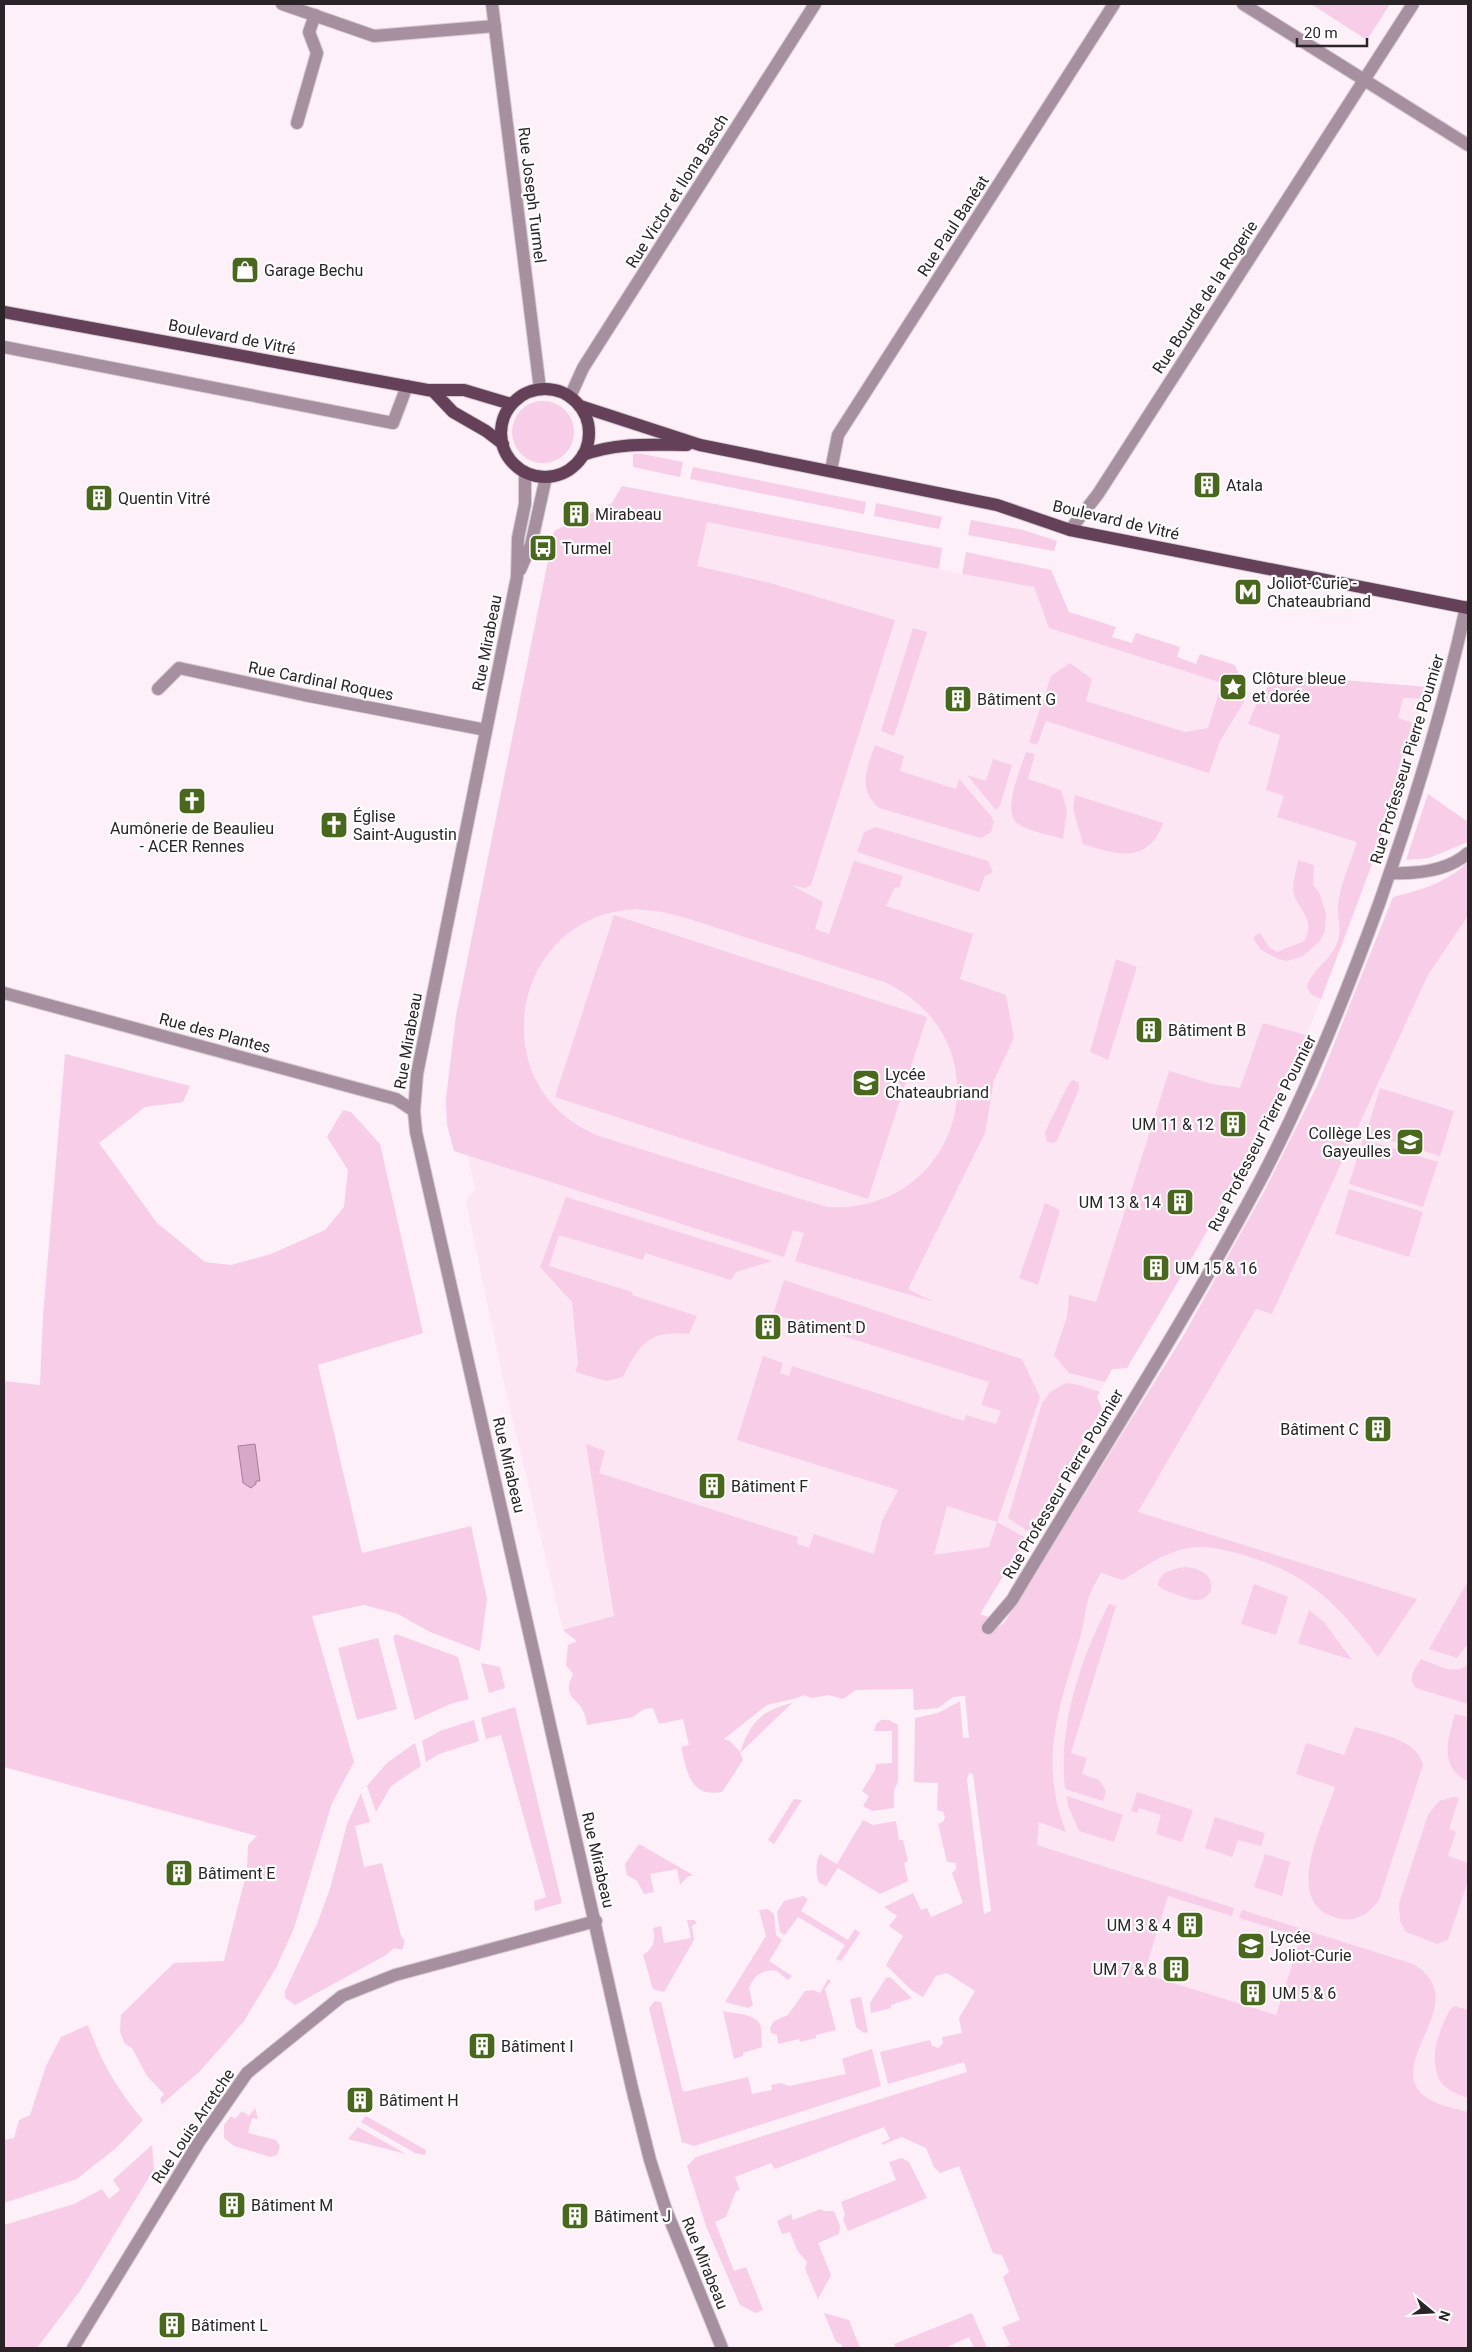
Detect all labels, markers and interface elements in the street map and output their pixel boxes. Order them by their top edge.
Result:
scale bar [1297,15,1367,47]
text: 20 m [1304,24,1338,42]
street label: Rue Victor et Ilona Basch [622,111,732,271]
street label: Rue Joseph Turmel [514,126,550,264]
street label: Rue Paul Banéat [913,172,993,280]
street label: Rue Bourde de la Rogerie [1149,217,1261,377]
shop icon: Garage Bechu [230,255,260,285]
place label: Garage Bechu [264,261,363,280]
street label: Boulevard de Vitré [167,315,297,359]
building icon: Atala [1192,470,1222,500]
place label: Atala [1226,476,1263,495]
building icon: Quentin Vitré [84,483,114,513]
place label: Quentin Vitré [118,489,210,508]
street label: Boulevard de Vitré [1051,496,1181,544]
building icon: Mirabeau [561,499,591,529]
place label: Mirabeau [595,505,662,524]
bus stop icon: Turmel [528,533,558,563]
place label: Turmel [562,539,611,558]
place label: Joliot-Curie - Chateaubriand [1267,574,1371,611]
metro station icon: Joliot-Curie - Chateaubriand [1233,577,1263,607]
street label: Rue Mirabeau [468,593,506,693]
street label: Rue Professeur Pierre Poumier [1366,651,1448,866]
street label: Rue Cardinal Roques [247,658,395,704]
place label: Clôture bleue et dorée [1252,669,1346,706]
place icon: Clôture bleue et dorée [1218,672,1248,702]
building icon: Bâtiment G [943,684,973,714]
place label: Bâtiment G [977,690,1056,709]
church icon: Aumônerie de Beaulieu - ACER Rennes [177,786,207,816]
place label: Église Saint-Augustin [353,807,457,844]
church icon: Église Saint-Augustin [319,810,349,840]
place label: Aumônerie de Beaulieu - ACER Rennes [110,819,274,856]
street label: Rue Mirabeau [390,991,426,1091]
street label: Rue des Plantes [157,1009,273,1057]
building icon: Bâtiment B [1134,1015,1164,1045]
place label: Bâtiment B [1168,1021,1246,1040]
street label: Rue Professeur Pierre Poumier [1204,1031,1320,1234]
place label: Lycée Chateaubriand [885,1065,989,1102]
school or university icon: Lycée Chateaubriand [851,1068,881,1098]
building icon: UM 11 & 12 [1218,1109,1248,1139]
place label: UM 11 & 12 [1132,1115,1214,1134]
place label: Collège Les Gayeulles [1308,1124,1391,1161]
school or university icon: Collège Les Gayeulles [1395,1127,1425,1157]
building icon: UM 13 & 14 [1165,1187,1195,1217]
place label: UM 13 & 14 [1079,1193,1161,1212]
building icon: UM 15 & 16 [1141,1253,1171,1283]
place label: UM 15 & 16 [1175,1259,1257,1278]
building icon: Bâtiment D [753,1312,783,1342]
place label: Bâtiment D [787,1318,866,1337]
street label: Rue Professeur Pierre Poumier [999,1385,1128,1582]
building icon: Bâtiment C [1363,1414,1393,1444]
street label: Rue Mirabeau [489,1415,529,1515]
place label: Bâtiment C [1280,1420,1359,1439]
building icon: Bâtiment F [697,1471,727,1501]
place label: Bâtiment F [731,1477,808,1496]
street label: Rue Mirabeau [578,1810,618,1910]
building icon: Bâtiment E [164,1858,194,1888]
place label: Bâtiment E [198,1864,275,1883]
building icon: UM 3 & 4 [1175,1910,1205,1940]
place label: UM 3 & 4 [1107,1916,1171,1935]
place label: Lycée Joliot-Curie [1270,1928,1352,1965]
school or university icon: Lycée Joliot-Curie [1236,1931,1266,1961]
building icon: UM 7 & 8 [1161,1954,1191,1984]
place label: UM 7 & 8 [1093,1960,1157,1979]
building icon: UM 5 & 6 [1238,1978,1268,2008]
place label: UM 5 & 6 [1272,1984,1336,2003]
building icon: Bâtiment I [467,2031,497,2061]
place label: Bâtiment I [501,2037,574,2056]
street label: Rue Louis Arretche [148,2065,238,2187]
building icon: Bâtiment H [345,2085,375,2115]
place label: Bâtiment H [379,2091,459,2110]
building icon: Bâtiment M [217,2190,247,2220]
place label: Bâtiment M [251,2196,333,2215]
building icon: Bâtiment J [560,2201,590,2231]
place label: Bâtiment J [594,2207,671,2226]
street label: Rue Mirabeau [678,2214,732,2312]
north arrow [1407,2287,1457,2337]
text: N [1435,2309,1454,2323]
building icon: Bâtiment L [157,2310,187,2340]
place label: Bâtiment L [191,2316,268,2335]

